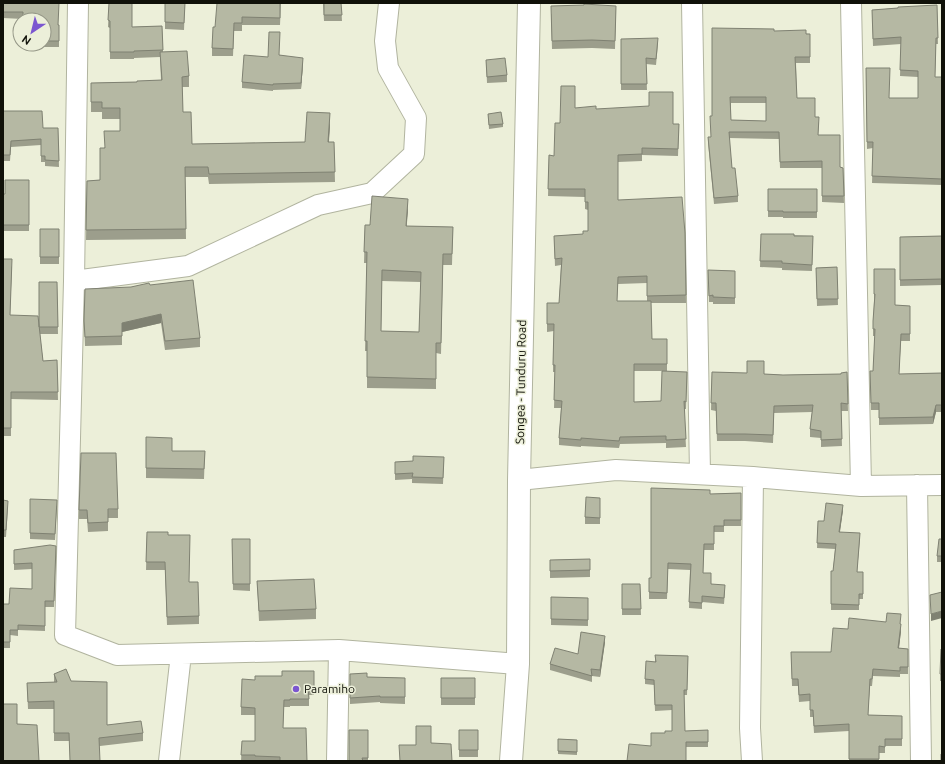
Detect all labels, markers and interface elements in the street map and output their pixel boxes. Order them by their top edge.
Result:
north arrow [12,12,52,52]
text: N [19,33,33,47]
street label: Songea - Tunduru Road [513,320,528,444]
place label: Paramiho [304,682,355,695]
marker: Paramiho [291,684,301,694]

